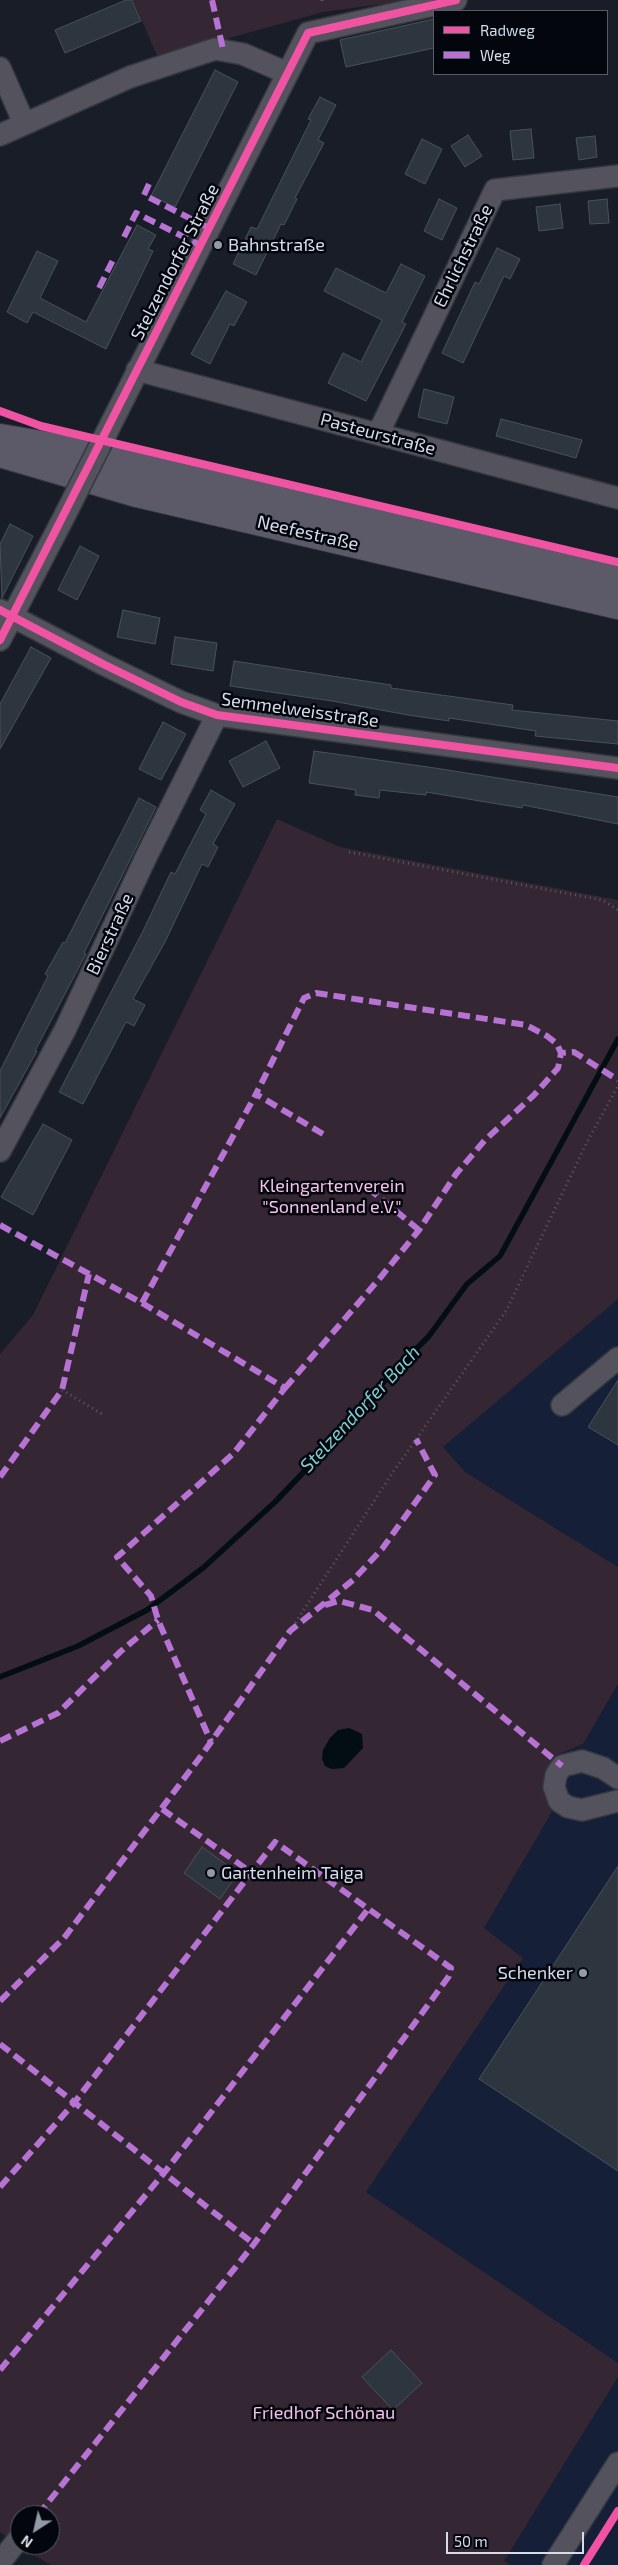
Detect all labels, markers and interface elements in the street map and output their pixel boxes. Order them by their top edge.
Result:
legend [433,10,608,75]
text: Radweg [480,21,535,39]
text: Weg [480,46,510,64]
street label: Stelzendorfer Straße [126,180,224,344]
street label: Ehrlichstraße [429,201,497,311]
place label: Bahnstraße [228,234,325,256]
marker: Bahnstraße [212,239,224,251]
street label: Pasteurstraße [318,408,438,460]
street label: Neefestraße [255,511,361,555]
street label: Semmelweisstraße [220,688,380,732]
street label: Bierstraße [82,890,138,978]
park label: Kleingartenverein "Sonnenland e.V." [259,1175,405,1218]
water label: Stelzendorfer Bach [295,1341,425,1477]
place label: Gartenheim Taiga [221,1862,364,1884]
marker: Gartenheim Taiga [205,1867,217,1879]
place label: Schenker [498,1962,573,1984]
marker: Schenker [577,1967,589,1979]
park label: Friedhof Schönau [253,2402,395,2424]
north arrow [10,2505,60,2555]
scale bar [448,2522,586,2554]
text: N [18,2532,36,2552]
text: 50 m [454,2532,488,2550]

